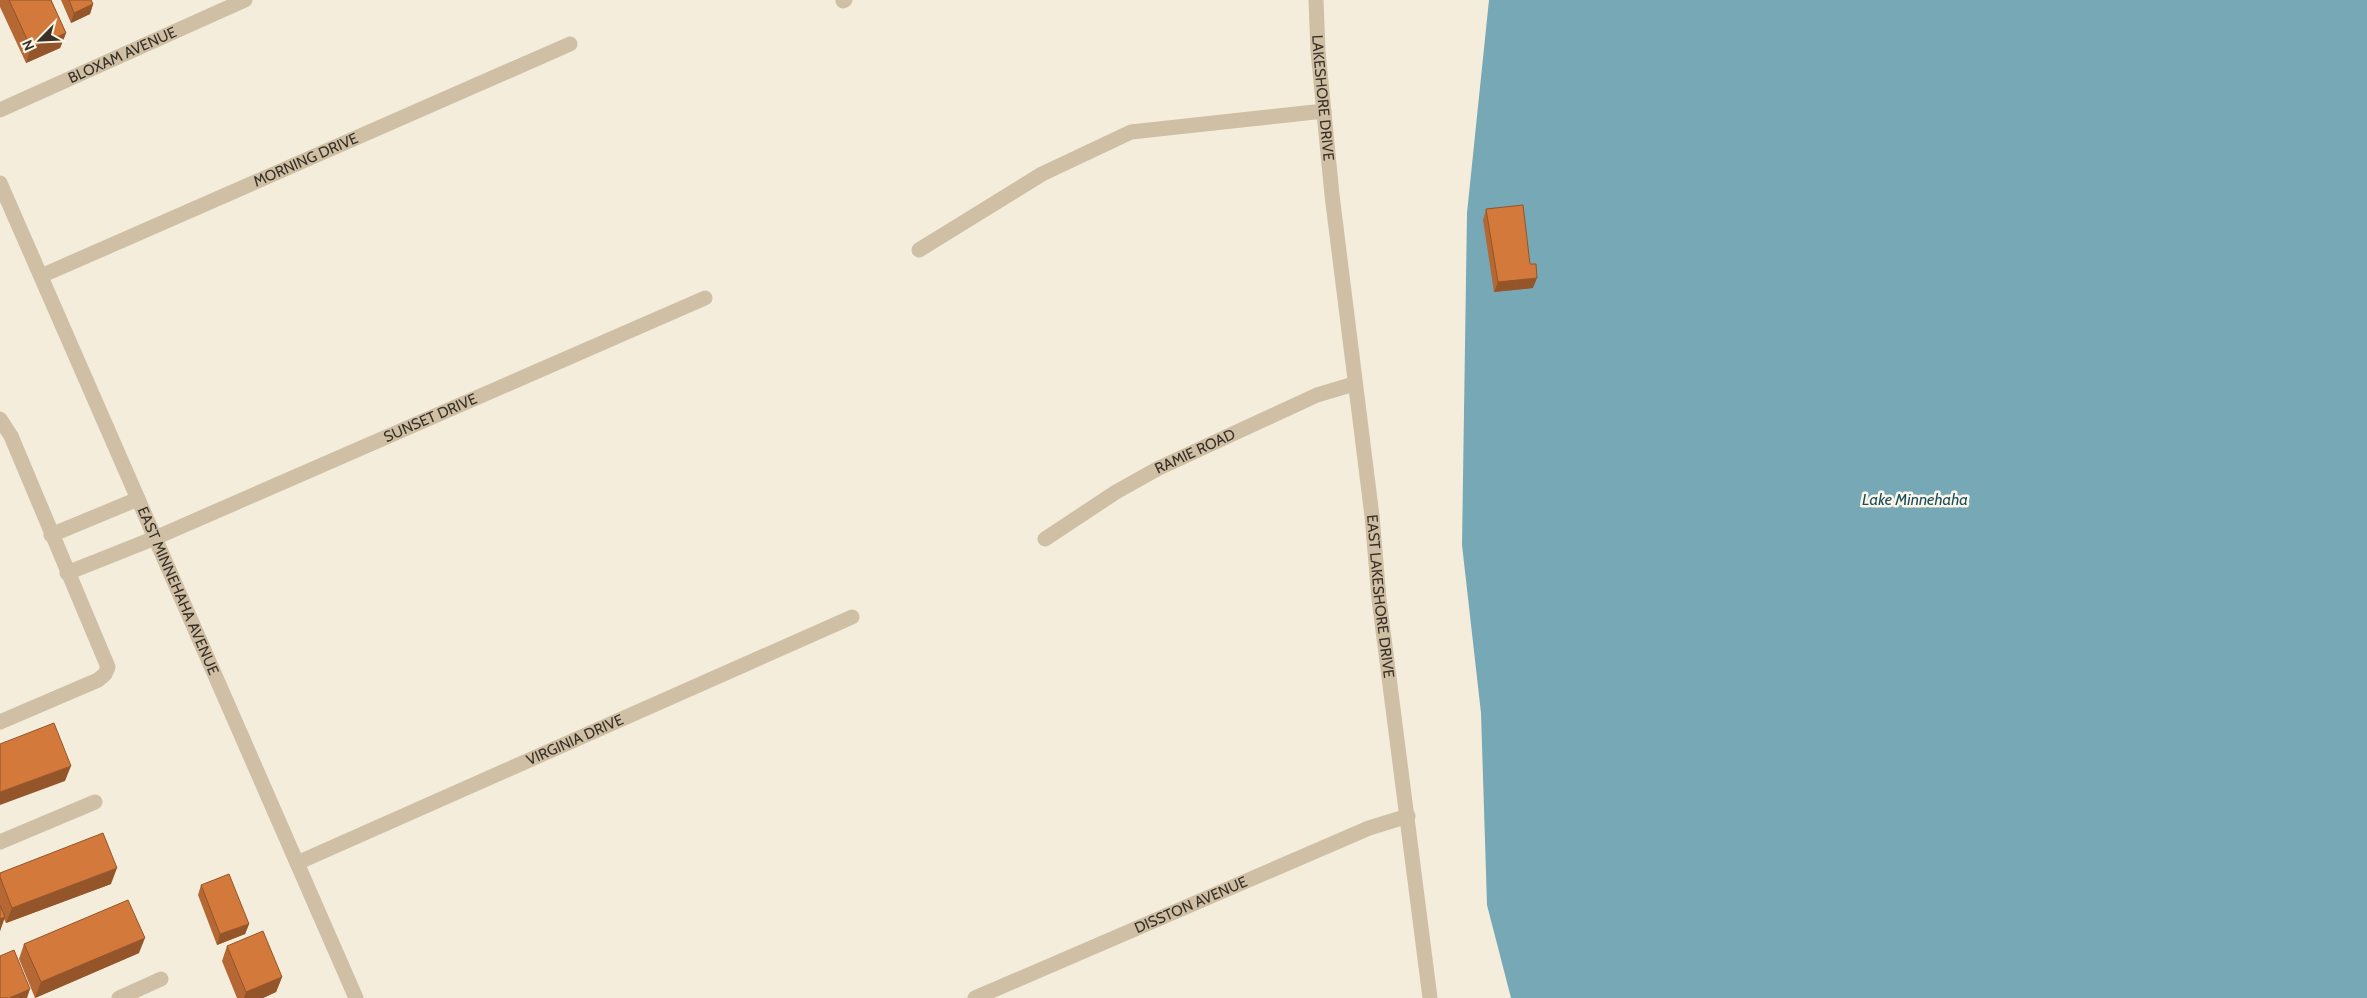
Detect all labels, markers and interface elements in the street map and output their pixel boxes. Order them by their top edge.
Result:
north arrow [15,15,65,65]
street label: BLOXAM AVENUE [65,23,179,87]
street label: LAKESHORE DRIVE [1308,34,1338,162]
text: N [18,37,38,53]
street label: MORNING DRIVE [251,129,361,191]
street label: SUNSET DRIVE [381,390,480,446]
street label: RAMIE ROAD [1152,425,1238,478]
water label: Lake Minnehaha [1862,490,1968,509]
street label: EAST MINNEHAHA AVENUE [133,504,223,678]
street label: EAST LAKESHORE DRIVE [1363,514,1398,679]
street label: VIRGINIA DRIVE [524,710,626,769]
street label: DISSTON AVENUE [1132,873,1250,937]

